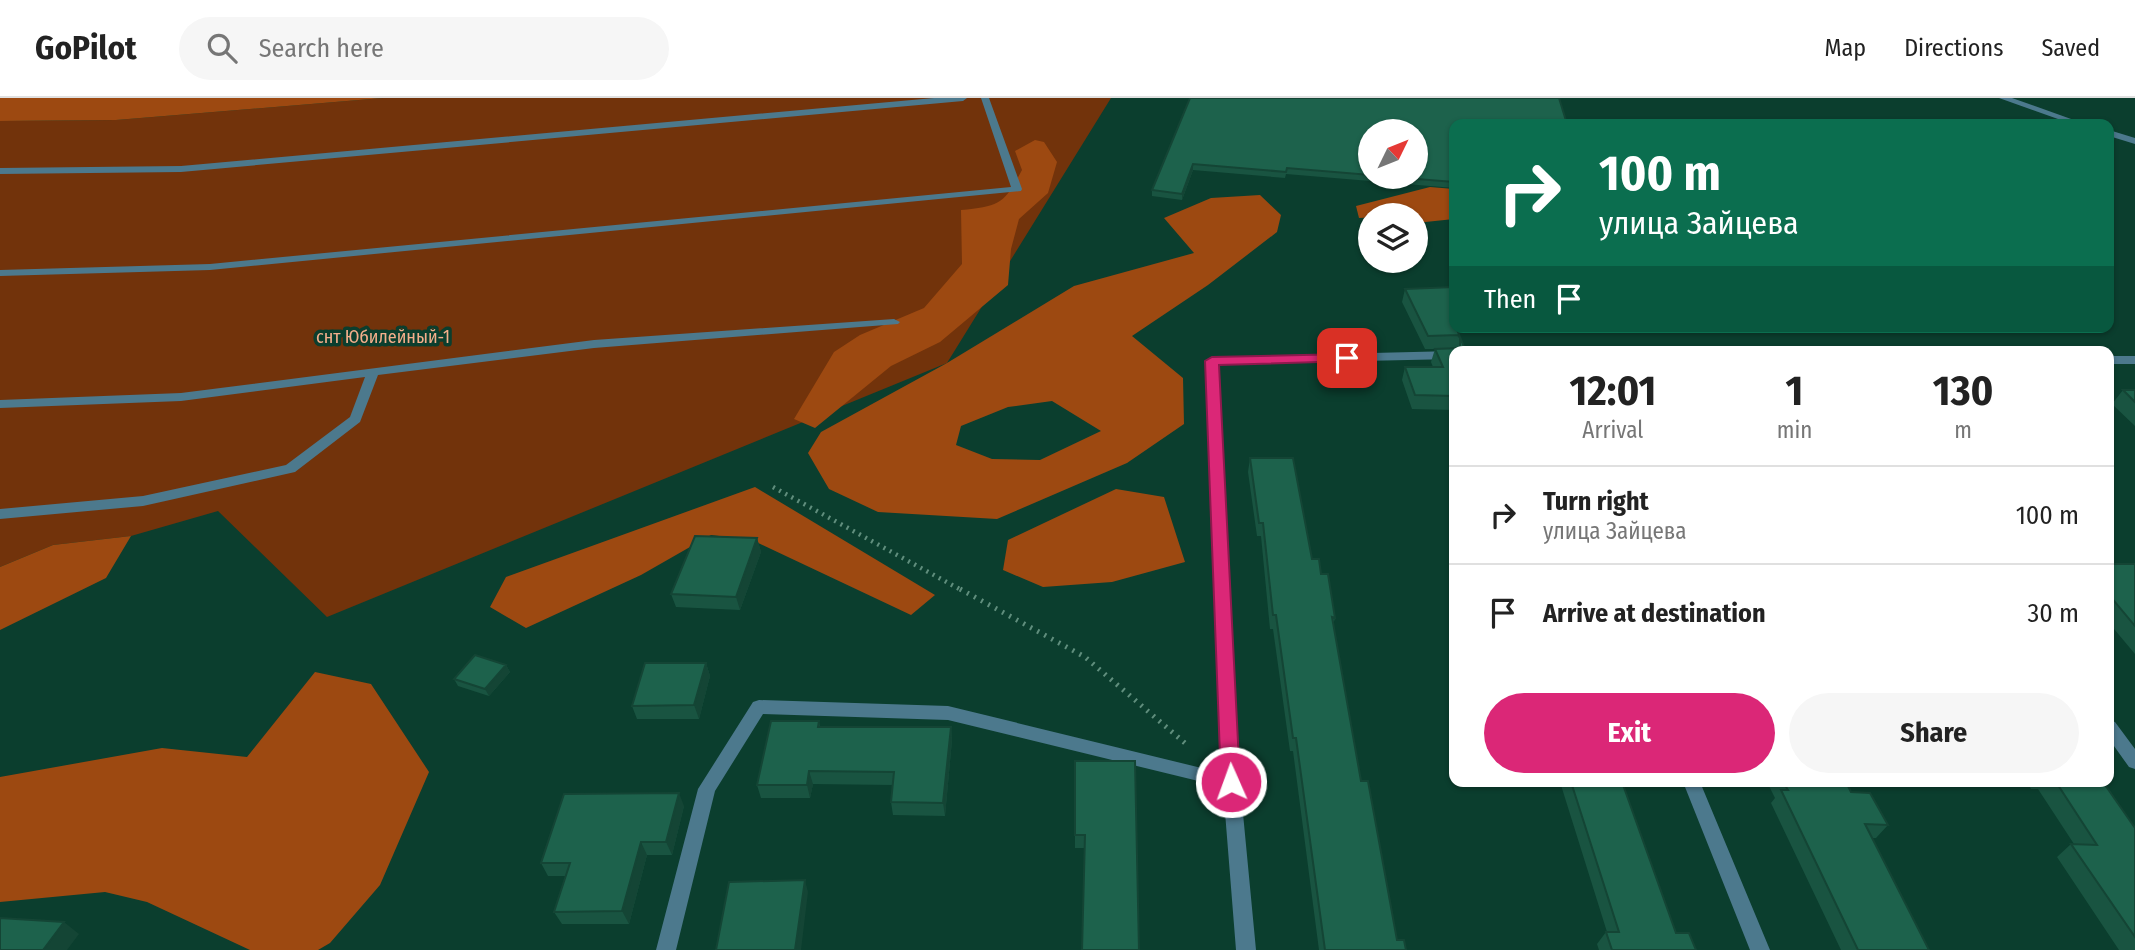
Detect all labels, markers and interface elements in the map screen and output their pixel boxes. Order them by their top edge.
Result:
search box [179,17,669,80]
text: GoPilot [35,28,137,68]
icon: search [203,29,241,67]
text: Search here [259,33,384,64]
text: Map [1825,34,1866,62]
text: Directions [1904,34,2003,62]
text: Saved [2041,34,2100,62]
north arrow [1358,119,1428,189]
map controls [1358,119,1428,273]
text: 100 m [1599,144,1721,203]
icon: right [1484,147,1575,238]
button: layers [1358,203,1428,273]
text: улица Зайцева [1599,204,1799,242]
icon: arrive [1550,280,1588,318]
text: Then [1484,284,1536,315]
park label: снт Юбилейный-1 [316,326,450,348]
pin [1317,328,1377,388]
icon: arrive [1328,339,1366,377]
text: 12:01 [1570,366,1656,416]
text: 1 [1786,366,1803,416]
text: 130 [1933,366,1993,416]
text: Arrival [1582,416,1643,444]
text: min [1777,416,1812,444]
text: m [1954,416,1972,444]
text: Turn right [1543,486,1649,517]
icon: right [1484,496,1522,534]
text: 100 m [2016,500,2079,531]
text: улица Зайцева [1543,517,1686,545]
icon: arrive [1484,594,1522,632]
text: Arrive at destination [1543,598,1766,629]
text: 30 m [2028,598,2079,629]
button: Exit [1484,693,1775,773]
button: Share [1789,693,2079,773]
position arrow [1194,745,1268,819]

